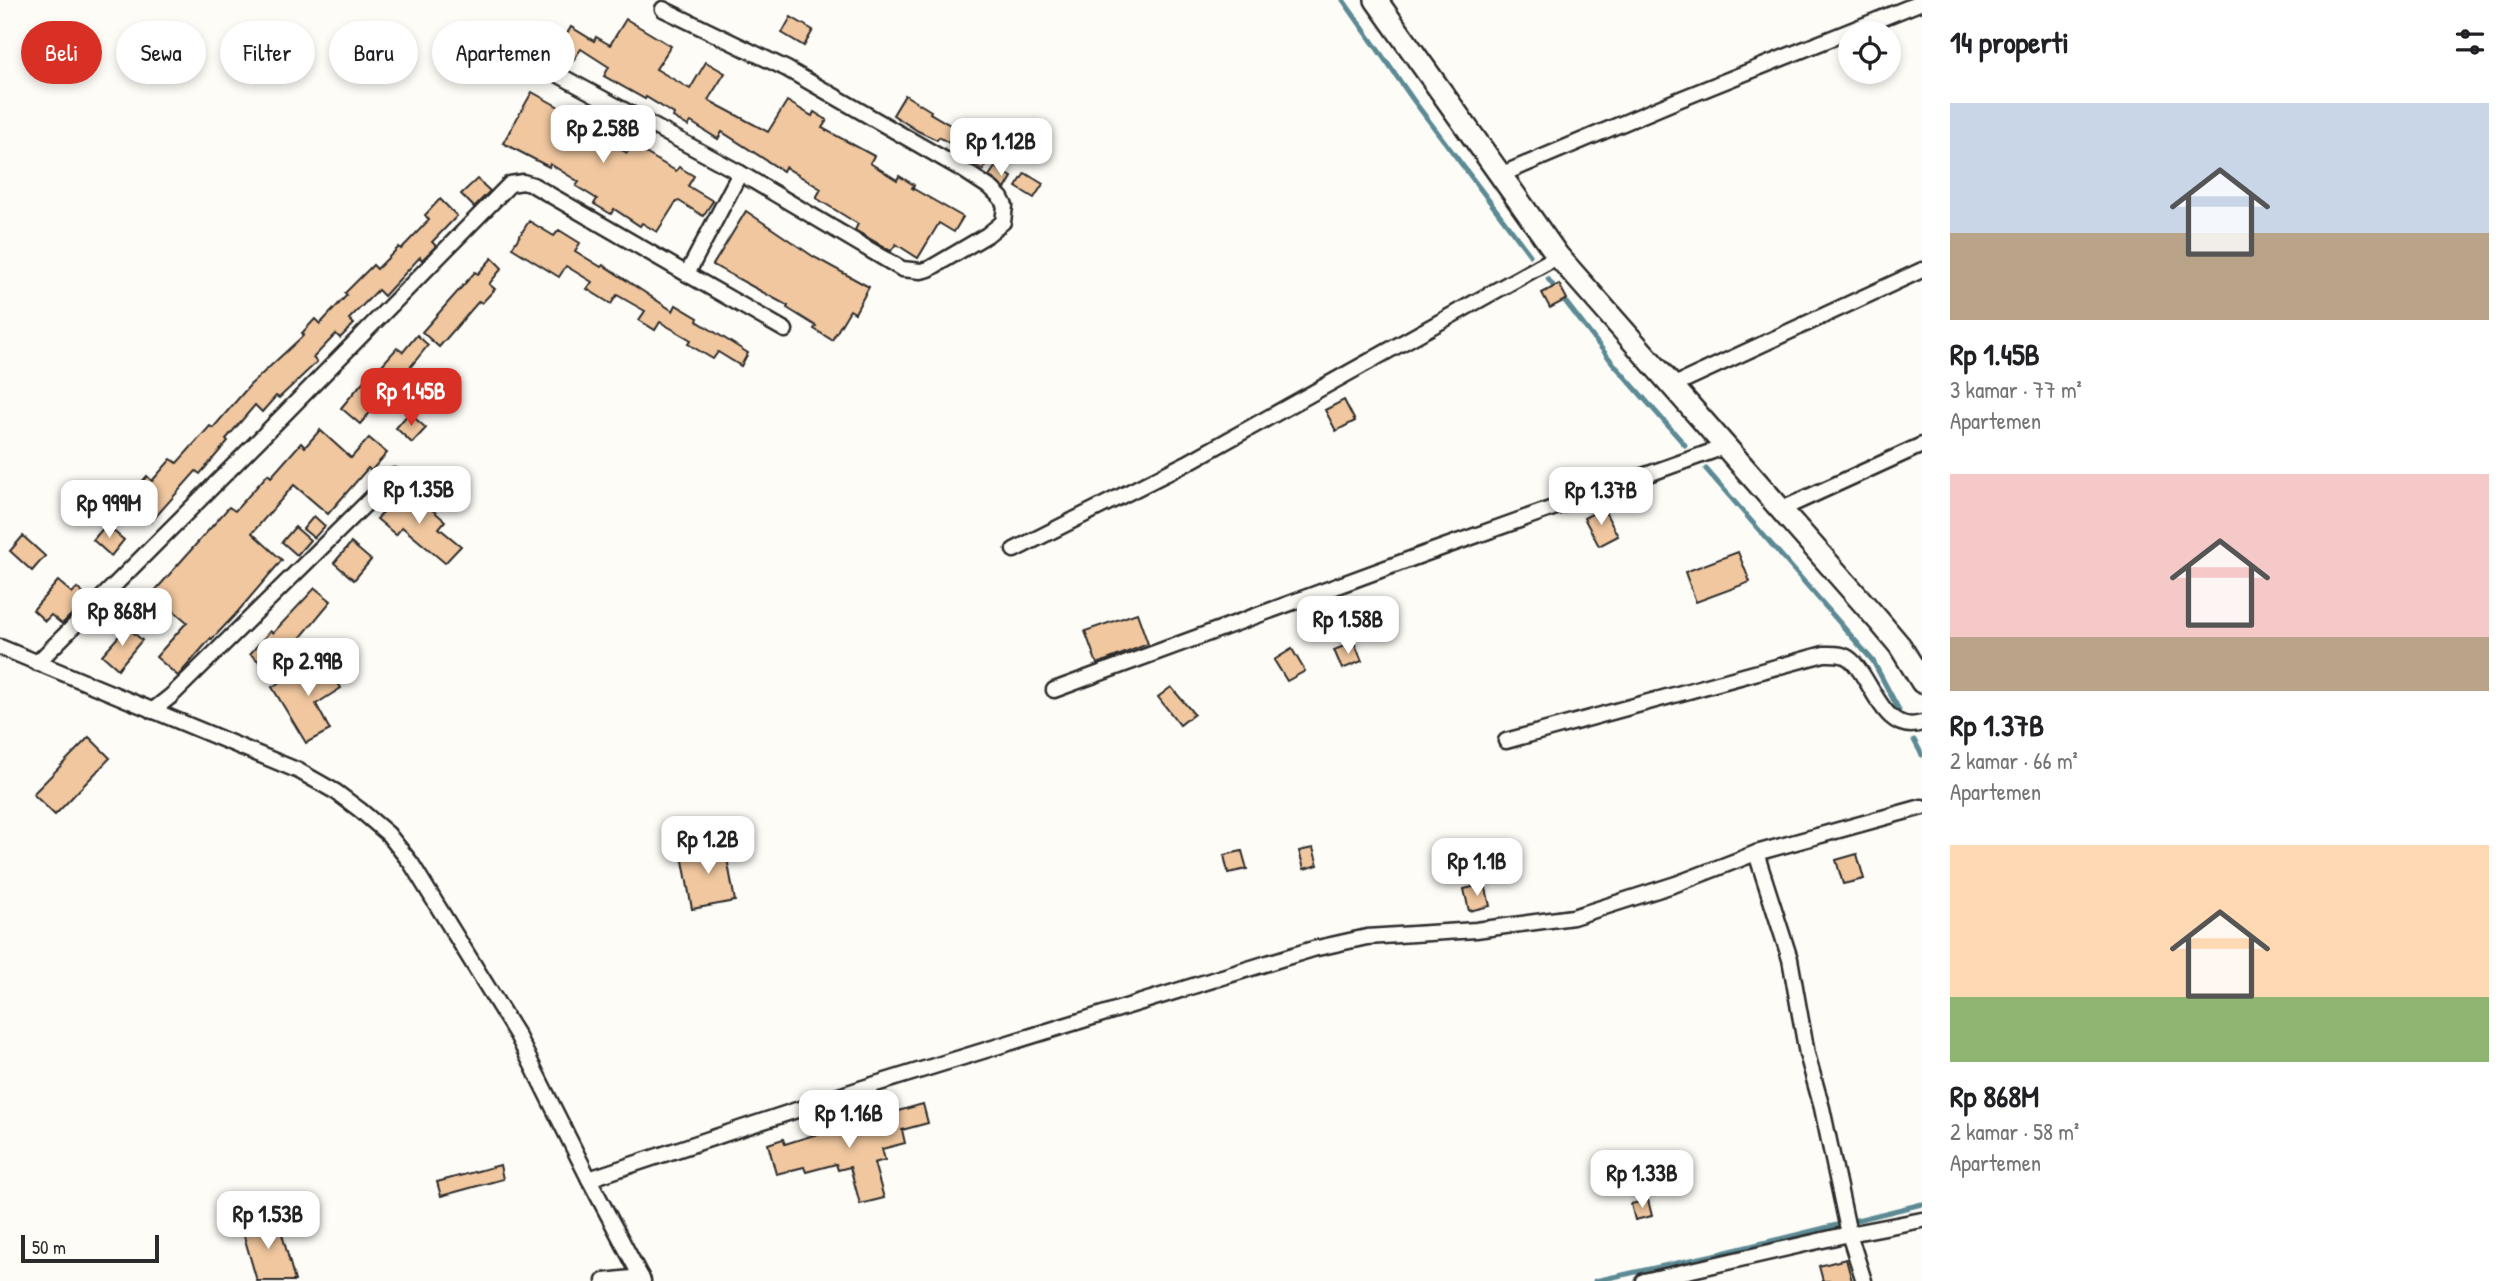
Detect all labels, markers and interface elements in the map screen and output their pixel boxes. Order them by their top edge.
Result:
chip: Beli [21,21,102,84]
chip: Sewa [116,21,206,84]
chip: Filter [220,21,315,84]
chip: Baru [329,21,418,84]
chip: Apartemen [432,21,575,84]
map controls [1838,21,1901,84]
button: locate [1838,21,1901,84]
text: 14 properti [1950,22,2069,62]
icon: filters [2451,23,2489,61]
pin: Rp 2.58B [531,106,675,165]
text: Rp 2.58B [567,112,639,143]
pin: Rp 1.12B [929,118,1073,178]
text: Rp 1.12B [966,125,1036,156]
icon: home [2157,149,2283,275]
text: Rp 1.45B [1950,334,2040,374]
pin: Rp 1.45B [339,368,483,428]
text: 3 kamar · 77 m² [1950,374,2082,405]
text: Rp 1.45B [377,375,445,406]
text: Apartemen [1950,405,2041,436]
pin: Rp 1.35B [347,466,491,526]
pin: Rp 1.37B [1529,468,1673,527]
text: Rp 1.35B [384,473,454,504]
text: Rp 1.37B [1565,474,1637,505]
pin: Rp 999M [44,480,174,540]
text: Rp 999M [77,487,141,518]
icon: home [2157,520,2283,646]
pin: Rp 868M [57,588,187,648]
text: Rp 868M [88,595,156,626]
pin: Rp 1.58B [1276,596,1420,656]
text: Rp 1.58B [1313,603,1383,634]
pin: Rp 2.99B [236,638,380,698]
text: Rp 2.99B [273,645,343,676]
text: Rp 1.37B [1950,705,2044,745]
text: 2 kamar · 66 m² [1950,745,2078,776]
text: Apartemen [1950,776,2041,807]
pin: Rp 1.2B [643,816,773,876]
text: Rp 1.2B [677,823,739,854]
pin: Rp 1.1B [1412,838,1542,898]
text: Rp 1.1B [1448,845,1506,876]
icon: home [2157,891,2283,1017]
text: Rp 868M [1950,1076,2039,1116]
pin: Rp 1.16B [777,1090,921,1150]
text: Rp 1.16B [815,1097,883,1128]
text: 2 kamar · 58 m² [1950,1116,2079,1147]
text: Apartemen [1950,1147,2041,1178]
pin: Rp 1.33B [1570,1150,1714,1210]
text: Rp 1.33B [1606,1157,1678,1188]
pin: Rp 1.53B [196,1192,340,1251]
text: Rp 1.53B [233,1198,303,1229]
scale bar [21,1232,159,1264]
text: 50 m [32,1234,66,1260]

